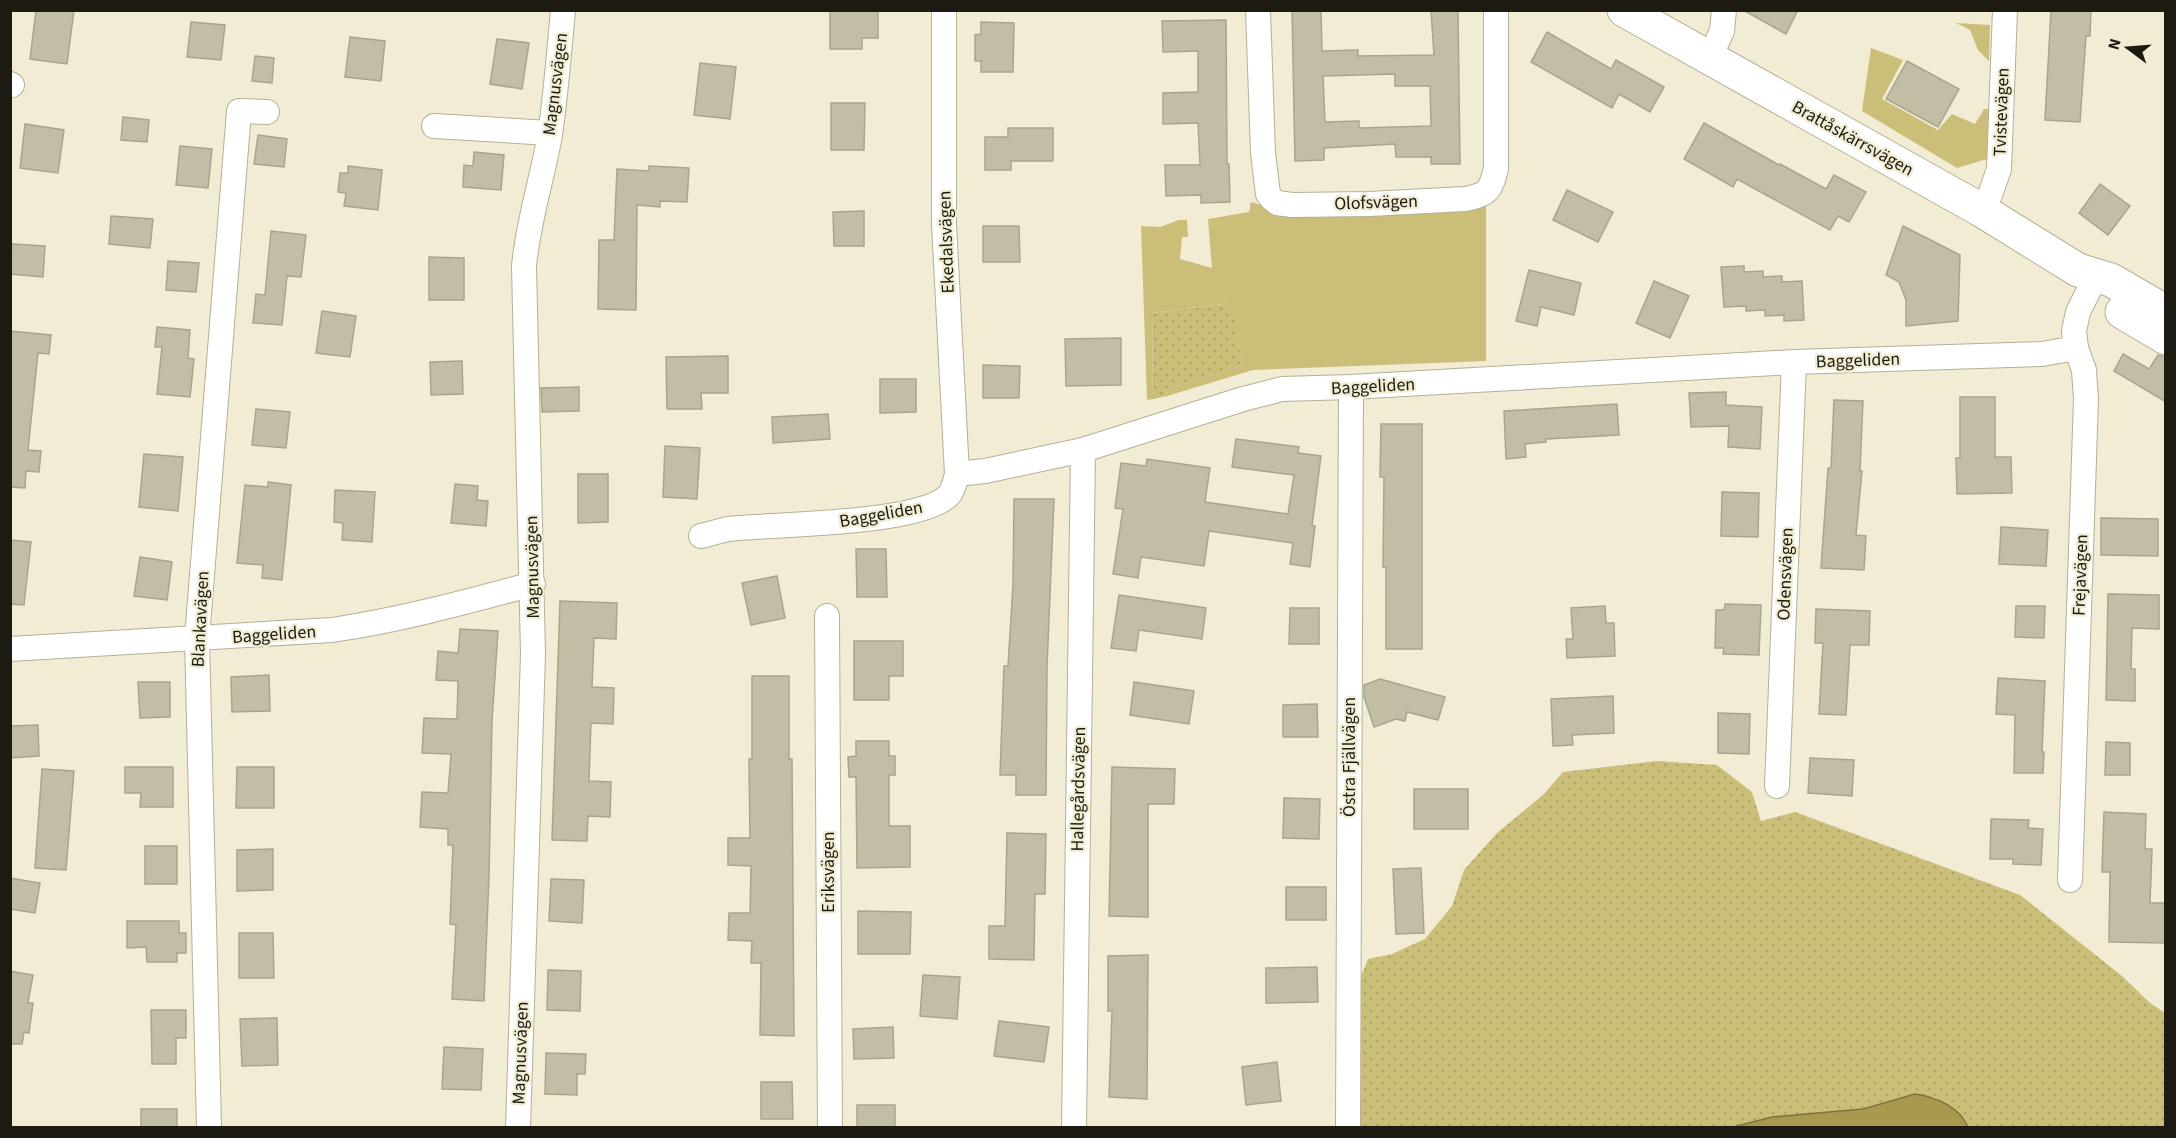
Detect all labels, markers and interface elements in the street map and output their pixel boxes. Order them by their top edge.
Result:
north arrow [2098,18,2158,78]
street label: Magnusvägen [537,31,574,137]
text: N [2103,36,2127,52]
street label: Tvistevägen [1987,67,2016,157]
street label: Brattåskärrsvägen [1787,95,1918,182]
street label: Olofsvägen [1334,189,1418,216]
street label: Ekedalsvägen [932,190,961,294]
street label: Baggeliden [1815,347,1901,374]
street label: Baggeliden [1330,372,1416,401]
street label: Baggeliden [837,495,925,534]
street label: Magnusvägen [519,515,546,619]
street label: Odensvägen [1771,527,1800,621]
street label: Frejavägen [2067,534,2094,616]
street label: Blankavägen [185,570,216,668]
street label: Baggeliden [231,619,317,650]
street label: Östra Fjällvägen [1337,697,1362,817]
street label: Hallegårdsvägen [1065,726,1092,852]
street label: Eriksvägen [816,831,841,913]
street label: Magnusvägen [506,1001,535,1105]

